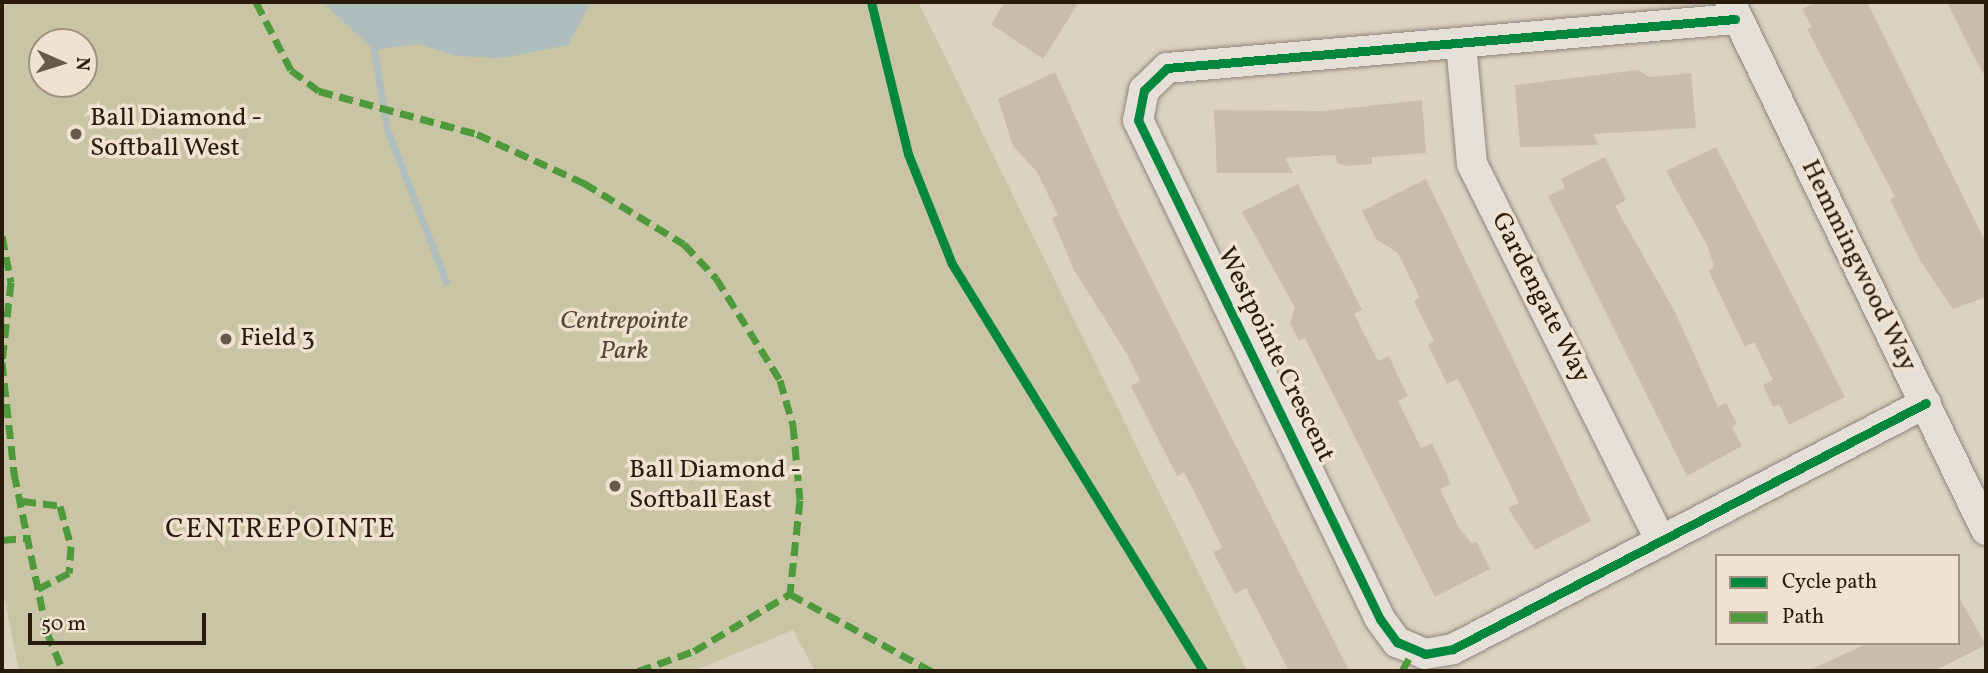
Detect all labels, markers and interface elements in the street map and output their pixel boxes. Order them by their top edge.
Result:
north arrow [28,28,98,98]
text: N [69,56,95,72]
place label: Ball Diamond - Softball West [90,103,263,164]
marker: Ball Diamond - Softball West [68,126,84,142]
street label: Hemmingwood Way [1793,155,1923,377]
street label: Gardengate Way [1483,207,1597,389]
street label: Westpointe Crescent [1209,243,1341,467]
park label: Centrepointe Park [560,306,688,368]
place label: Field 3 [240,323,315,355]
marker: Field 3 [218,331,234,347]
place label: Ball Diamond - Softball East [629,455,802,516]
marker: Ball Diamond - Softball East [607,478,623,494]
district label: CENTREPOINTE [167,513,395,547]
legend [1715,554,1960,645]
text: Cycle path [1782,568,1877,597]
scale bar [32,600,210,644]
text: Path [1782,603,1824,632]
text: 50 m [41,610,86,639]

